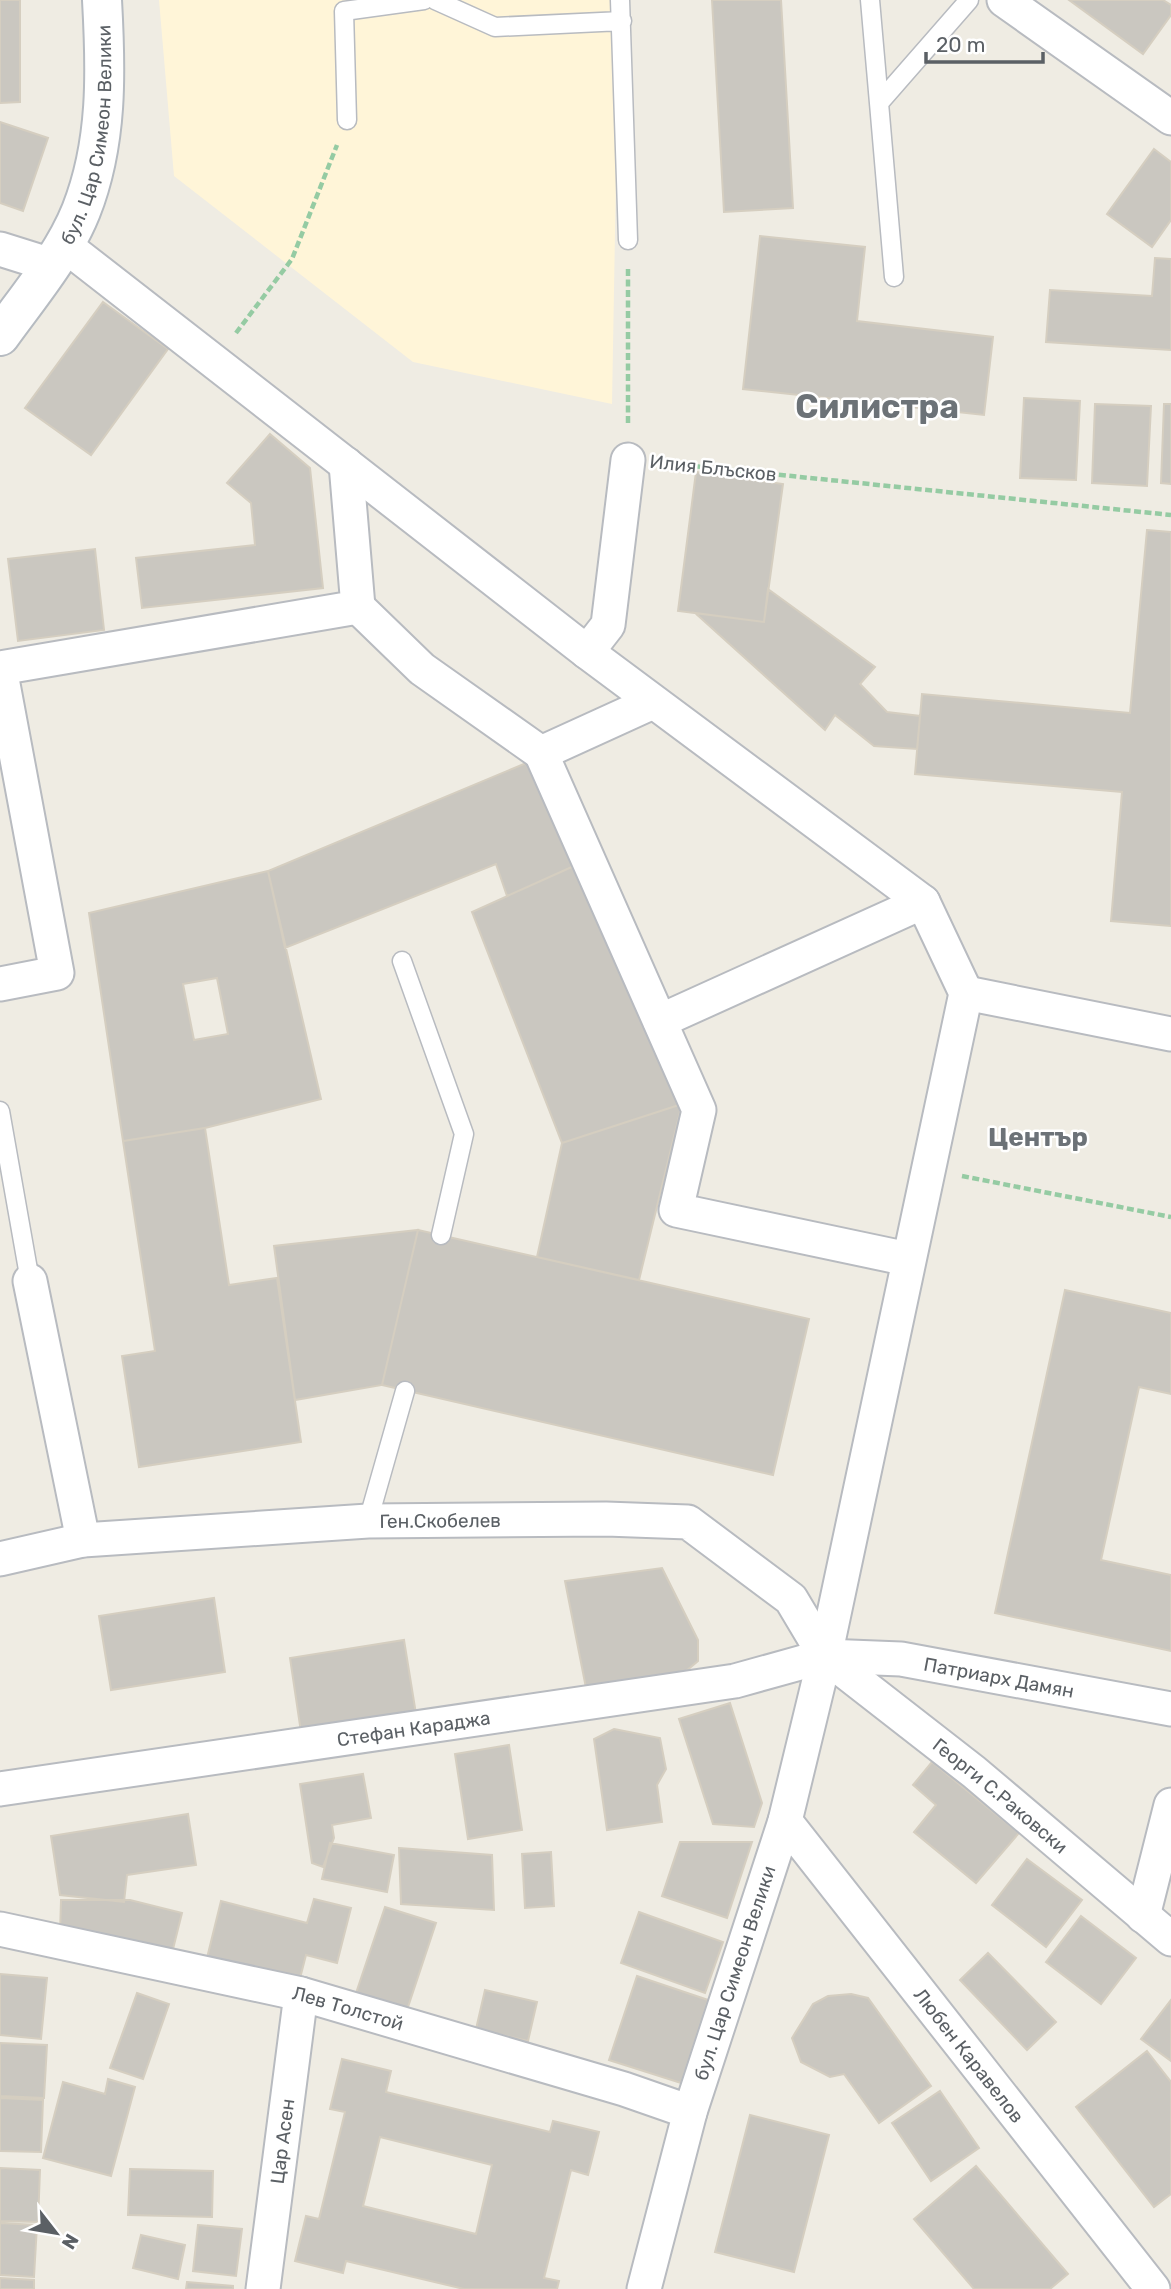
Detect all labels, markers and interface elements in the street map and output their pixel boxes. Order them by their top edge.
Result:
scale bar [926,21,1043,65]
street label: бул. Цар Симеон Велики [55,24,116,248]
text: 20 m [936,32,985,57]
district label: Силистра [795,387,959,426]
street label: Илия Блъсков [648,450,778,486]
district label: Център [988,1122,1088,1153]
street label: Ген.Скобелев [379,1508,501,1532]
street label: Патриарх Дамян [922,1652,1076,1702]
street label: Стефан Караджа [335,1706,492,1751]
street label: Георги С.Раковски [928,1733,1073,1858]
street label: бул. Цар Симеон Велики [689,1863,781,2083]
street label: Лев Толстой [290,1981,406,2035]
street label: Любен Каравелов [909,1983,1029,2127]
street label: Цар Асен [265,2097,299,2185]
north arrow [21,2198,91,2268]
text: N [57,2230,84,2253]

